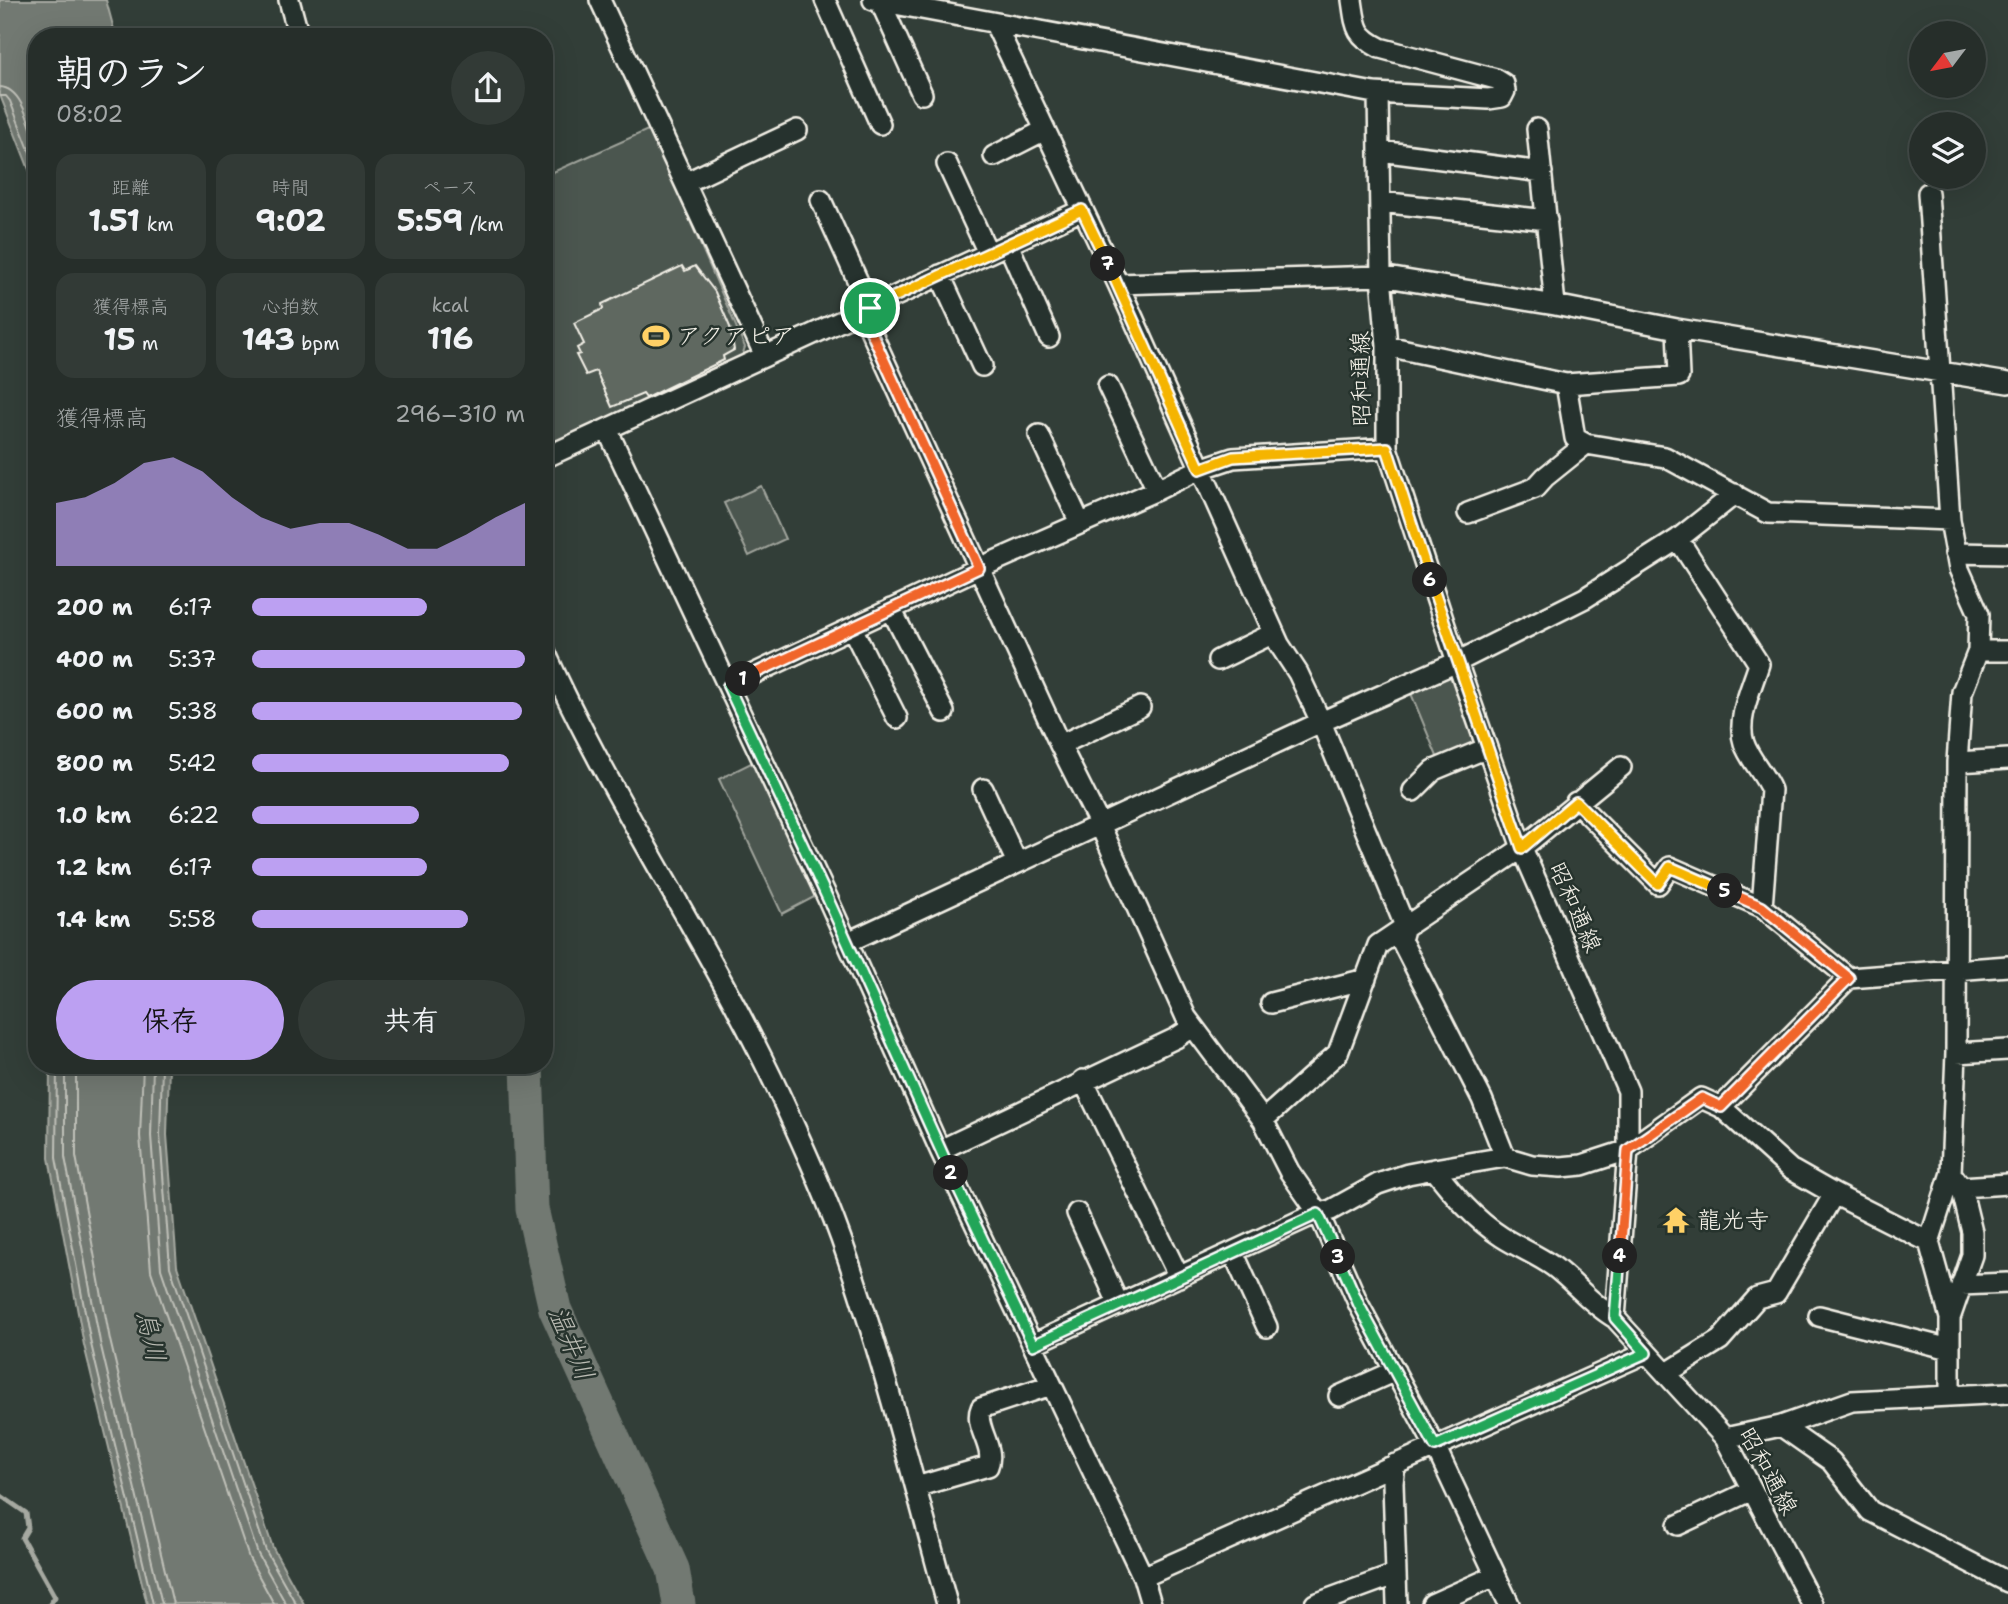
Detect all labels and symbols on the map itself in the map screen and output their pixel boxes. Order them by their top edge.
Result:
north arrow [1909,21,1986,98]
pin: 7 [1090,246,1126,282]
pin [840,278,900,338]
place label: アクアピア [677,320,796,352]
sports icon: アクアピア [641,321,671,351]
street label: 昭和通線 [1344,331,1378,427]
pin: 6 [1412,562,1448,598]
pin: 1 [726,662,760,696]
street label: 昭和通線 [1541,857,1609,957]
pin: 5 [1708,874,1742,908]
pin: 2 [934,1156,968,1190]
place label: 龍光寺 [1697,1204,1769,1236]
temple icon: 龍光寺 [1661,1205,1691,1235]
pin: 4 [1602,1238,1638,1274]
pin: 3 [1320,1240,1356,1274]
water label: 温井川 [541,1300,603,1386]
water label: 烏川 [129,1307,175,1365]
street label: 昭和通線 [1731,1421,1805,1521]

